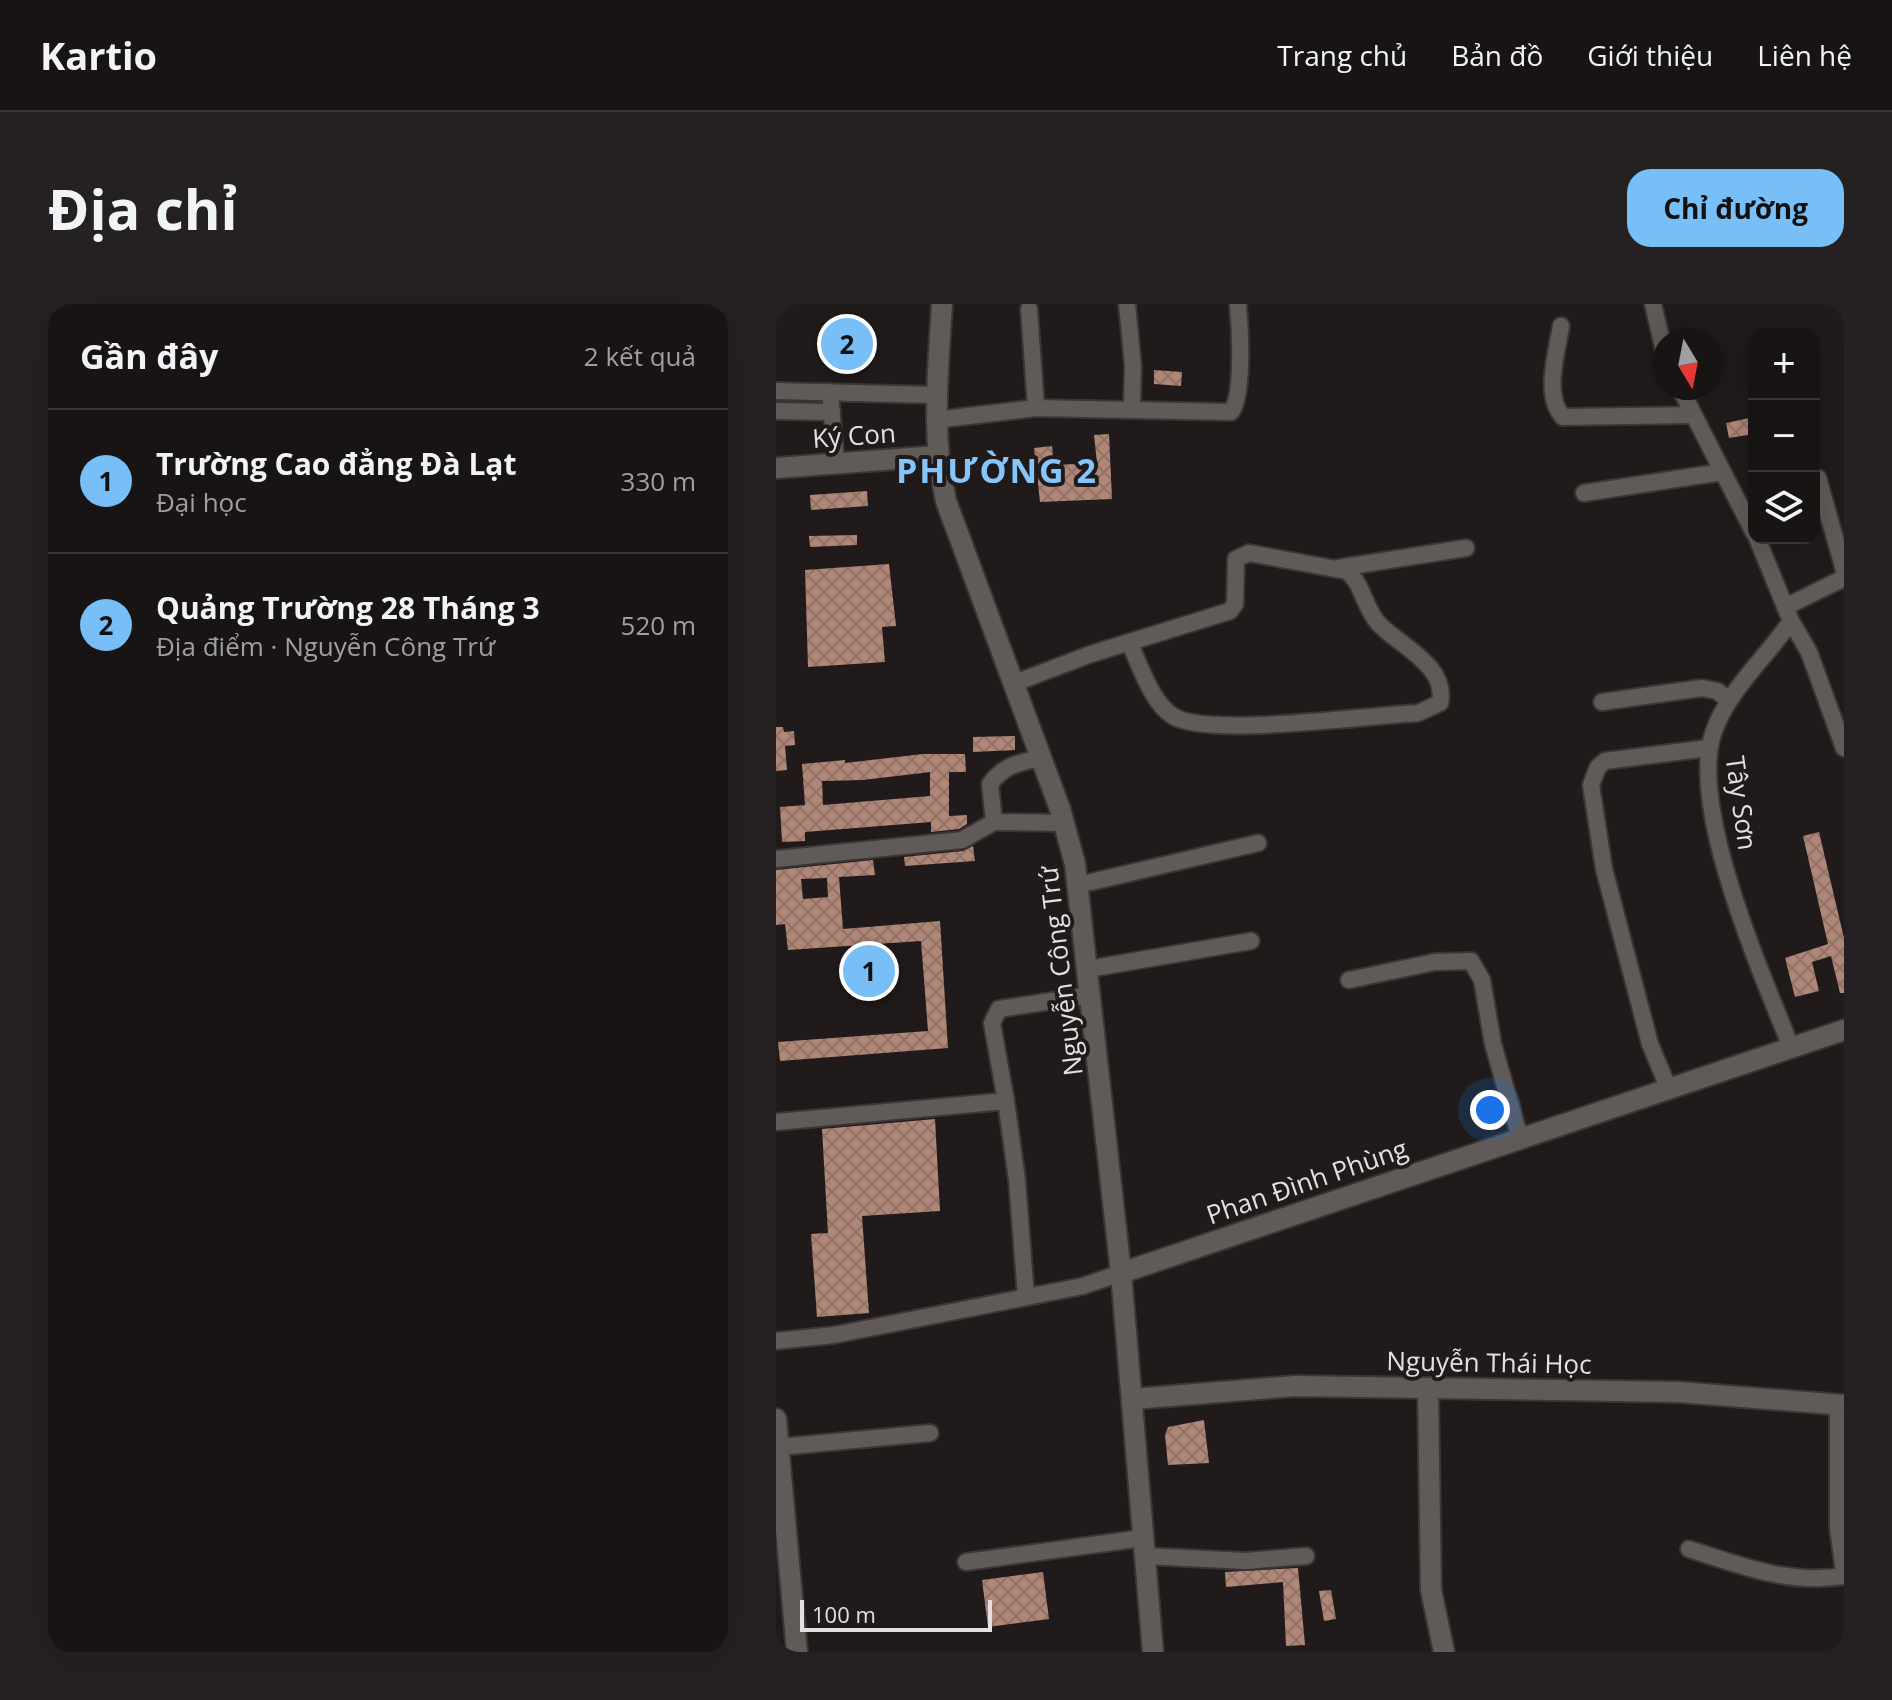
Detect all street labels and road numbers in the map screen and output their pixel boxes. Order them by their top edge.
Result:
street label: Ký Con [811,414,897,456]
street label: Tây Sơn [1718,753,1766,852]
street label: Nguyễn Công Trứ [1029,862,1091,1078]
street label: Phan Đình Phùng [1201,1130,1412,1232]
street label: Nguyễn Thái Học [1386,1342,1592,1382]

